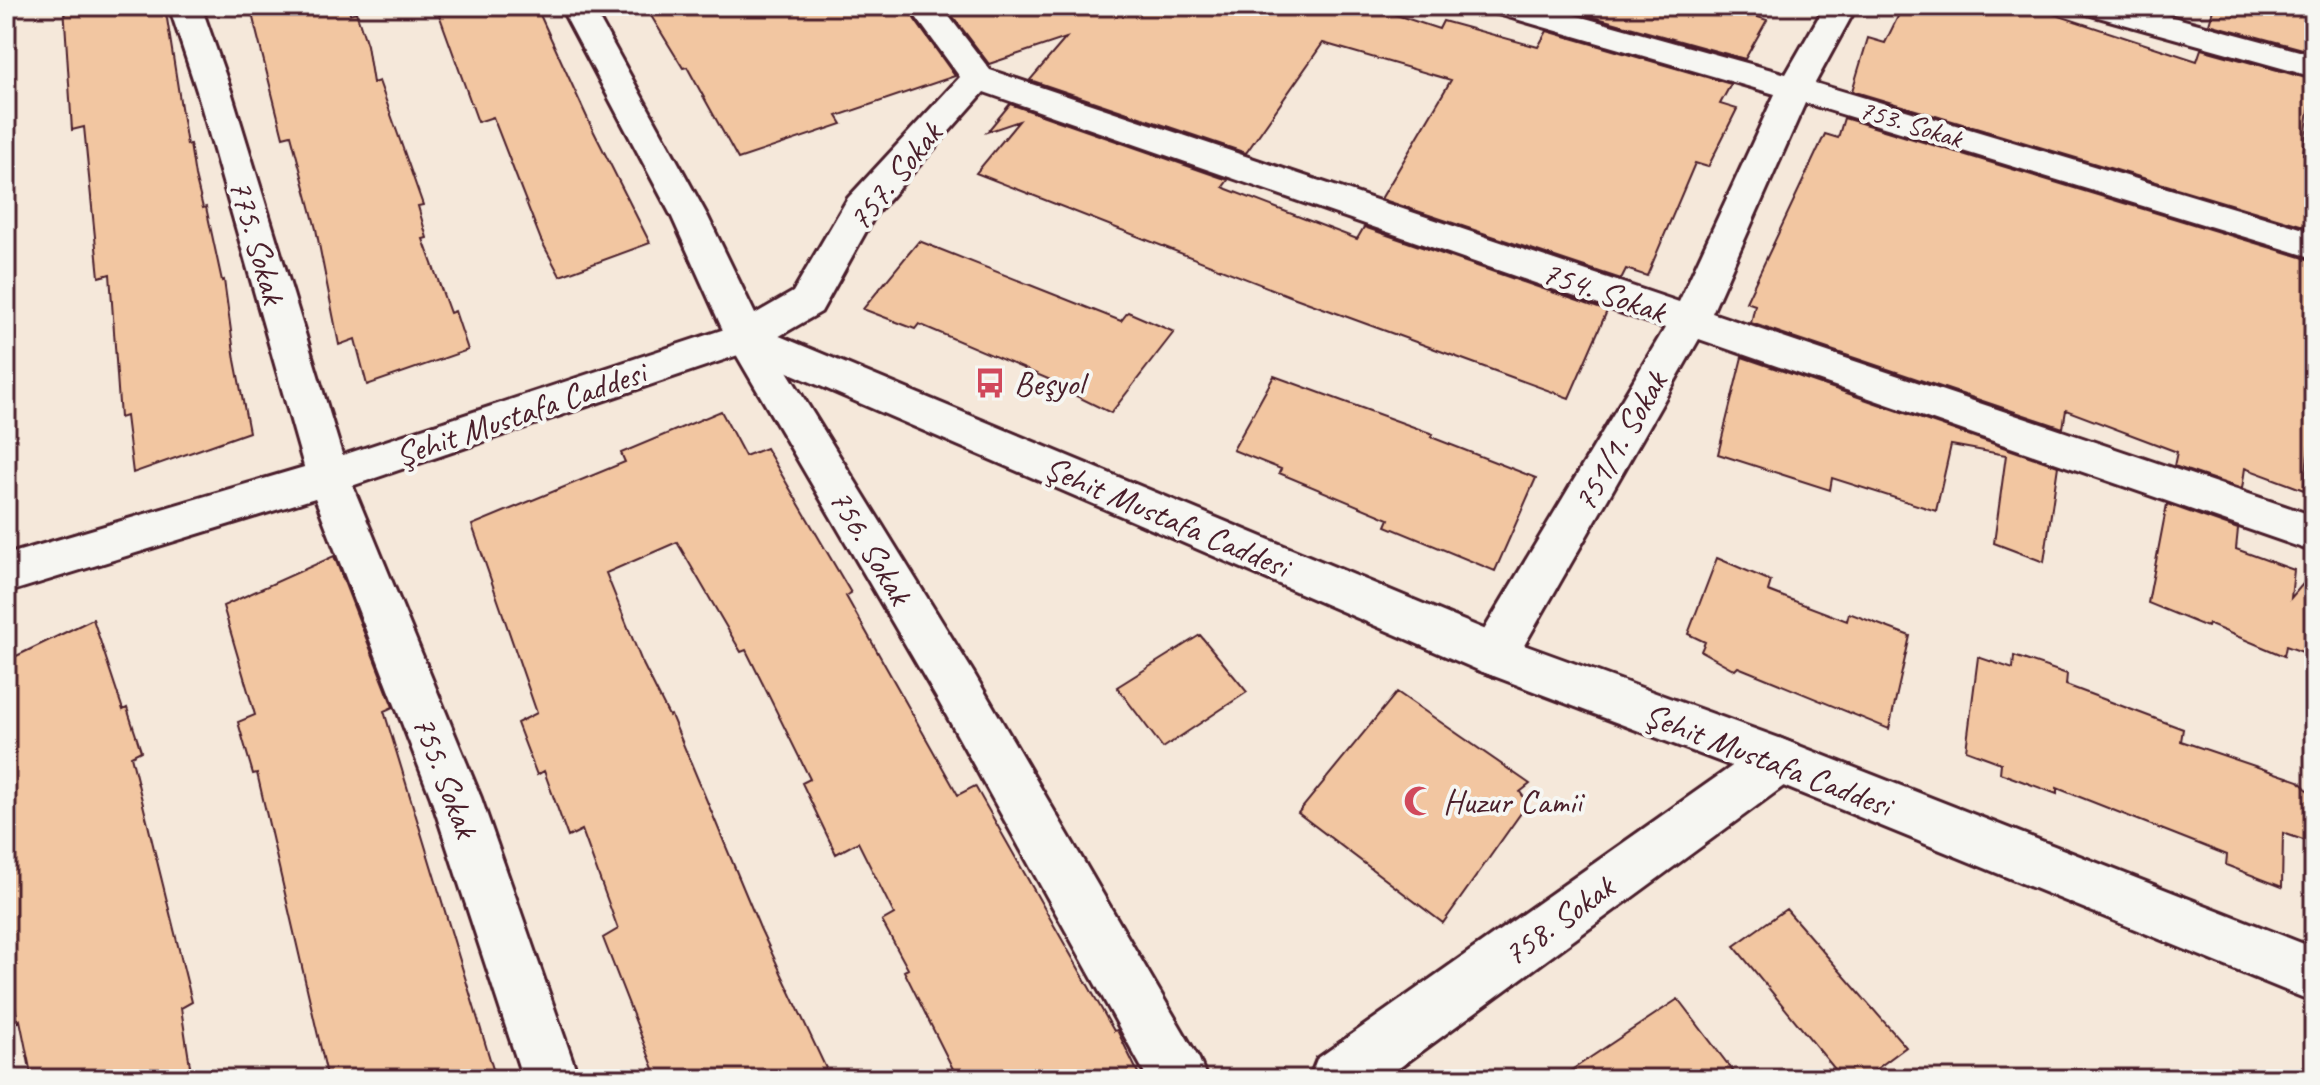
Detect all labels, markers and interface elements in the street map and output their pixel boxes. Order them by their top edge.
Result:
street label: 753. Sokak [1856,91,1968,156]
street label: 757. Sokak [838,111,953,239]
street label: 775. Sokak [219,174,296,311]
street label: 754. Sokak [1537,250,1674,333]
street label: Şehit Mustafa Caddesi [390,349,654,476]
place label: Beşyol [1014,362,1090,405]
street label: 751/1. Sokak [1562,362,1678,519]
bus stop icon: Beşyol [973,366,1007,400]
street label: Şehit Mustafa Caddesi [1038,446,1299,589]
street label: 756. Sokak [819,481,923,614]
street label: Şehit Mustafa Caddesi [1638,693,1901,828]
street label: 755. Sokak [403,709,489,846]
place label: Huzur Camii [1443,780,1585,823]
mosque icon: Huzur Camii [1402,784,1436,818]
street label: 758. Sokak [1494,864,1625,975]

